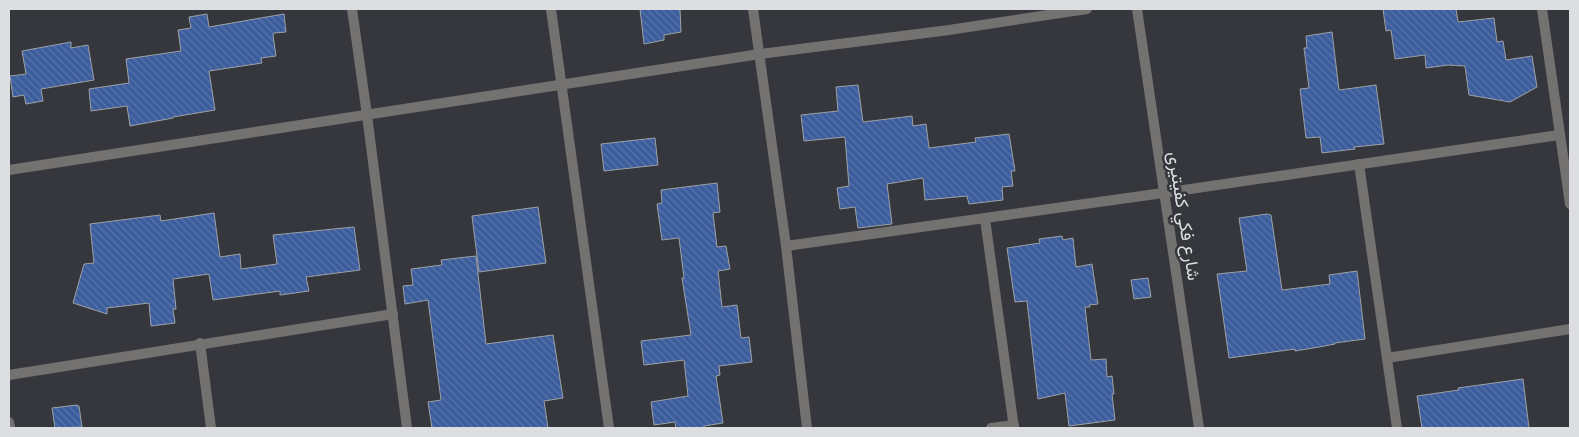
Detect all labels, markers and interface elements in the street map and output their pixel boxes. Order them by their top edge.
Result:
street label: شارع فكي كفيتيرى [1159,150,1205,283]

